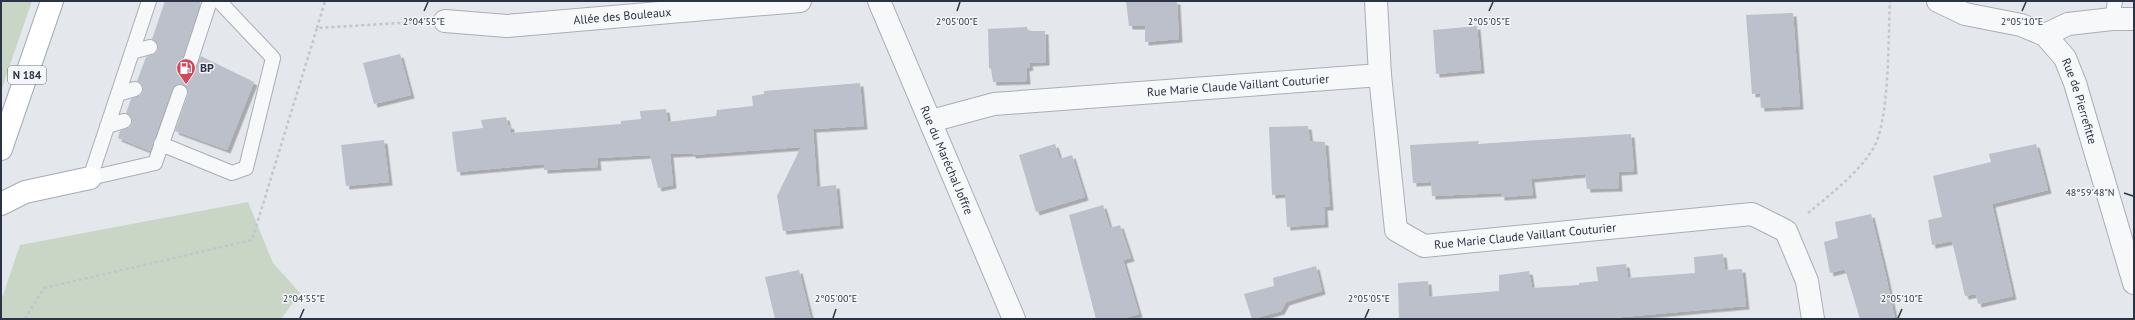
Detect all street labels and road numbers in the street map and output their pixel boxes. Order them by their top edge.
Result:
street label: Allée des Bouleaux [573,4,672,27]
street label: Rue de Pierrefitte [2059,56,2101,146]
road number: N 184 [8,66,46,84]
street label: Rue Marie Claude Vaillant Couturier [1146,71,1330,99]
street label: Rue du Maréchal Joffre [917,103,977,217]
street label: Rue Marie Claude Vaillant Couturier [1433,219,1617,252]

